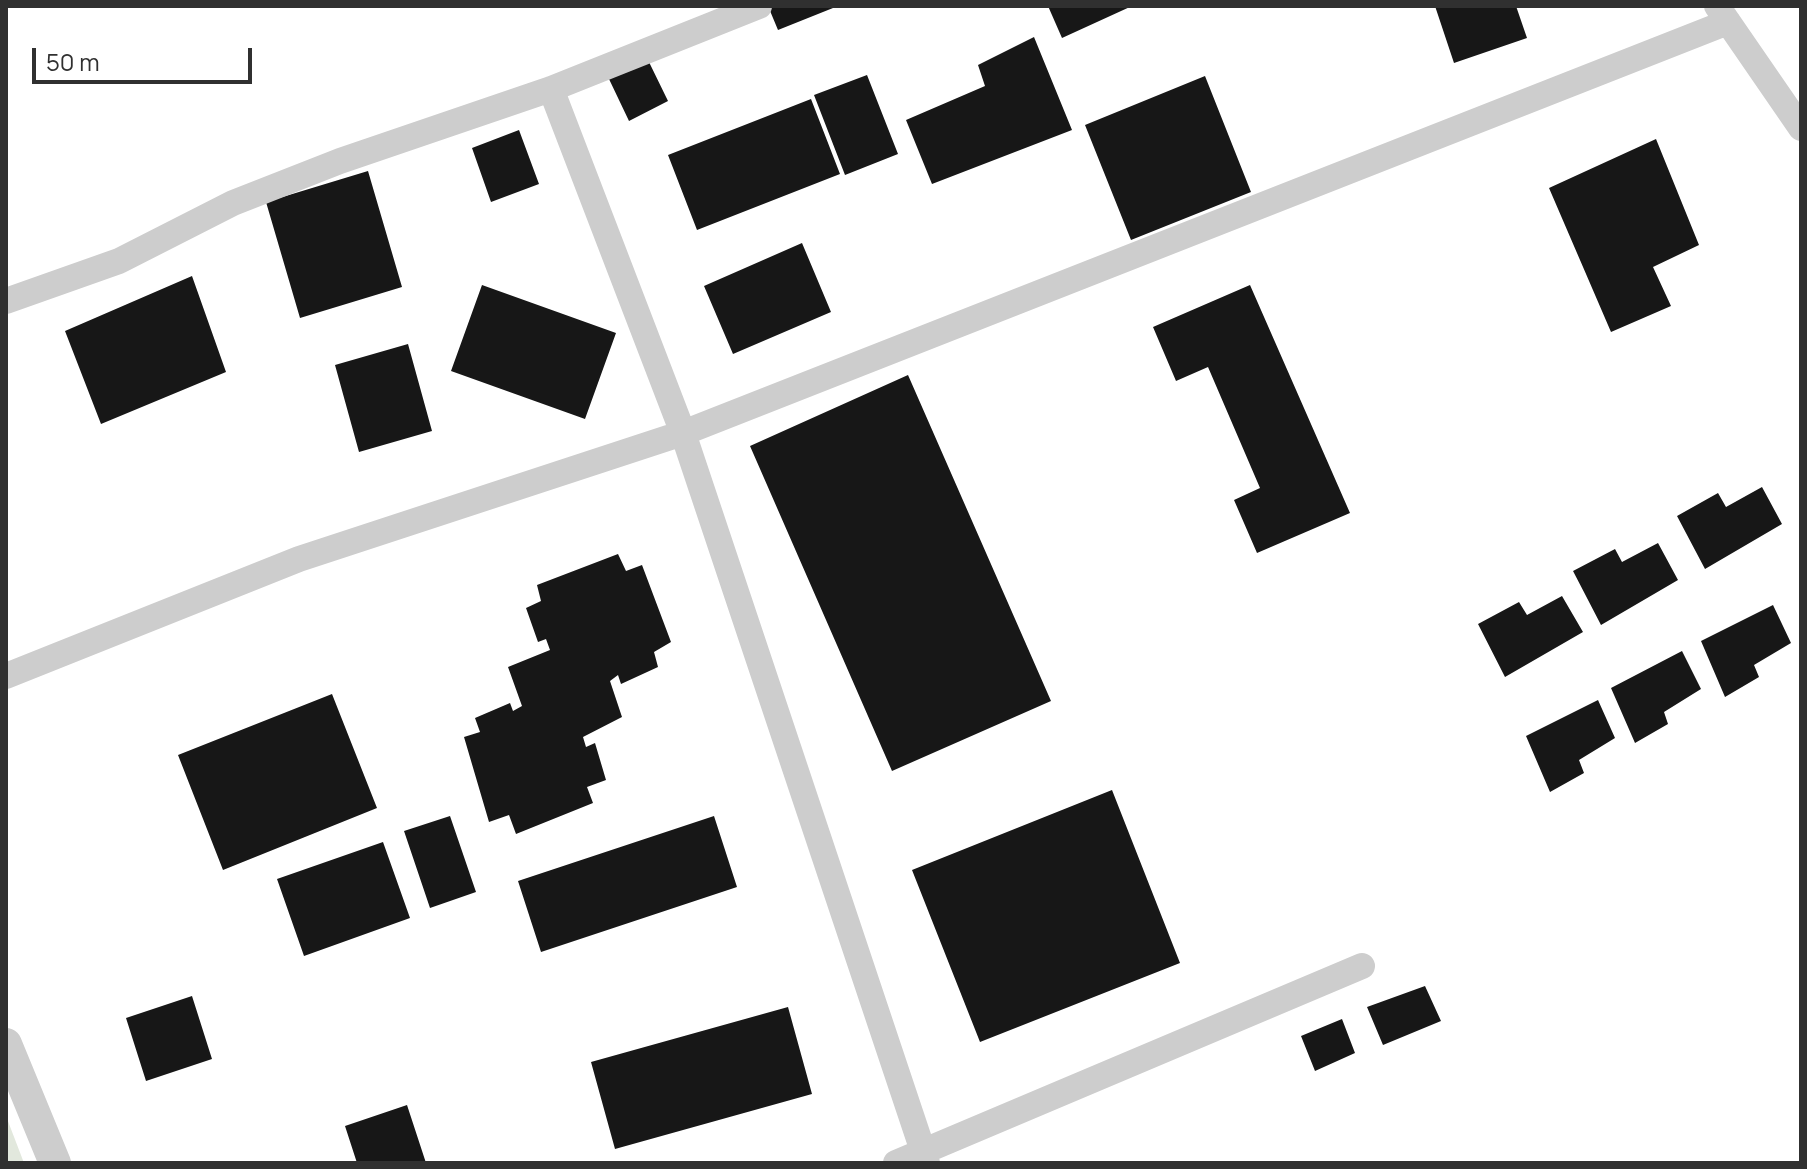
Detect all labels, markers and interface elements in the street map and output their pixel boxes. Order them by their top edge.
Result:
scale bar [36,32,256,82]
text: 50 m [46,45,100,78]

